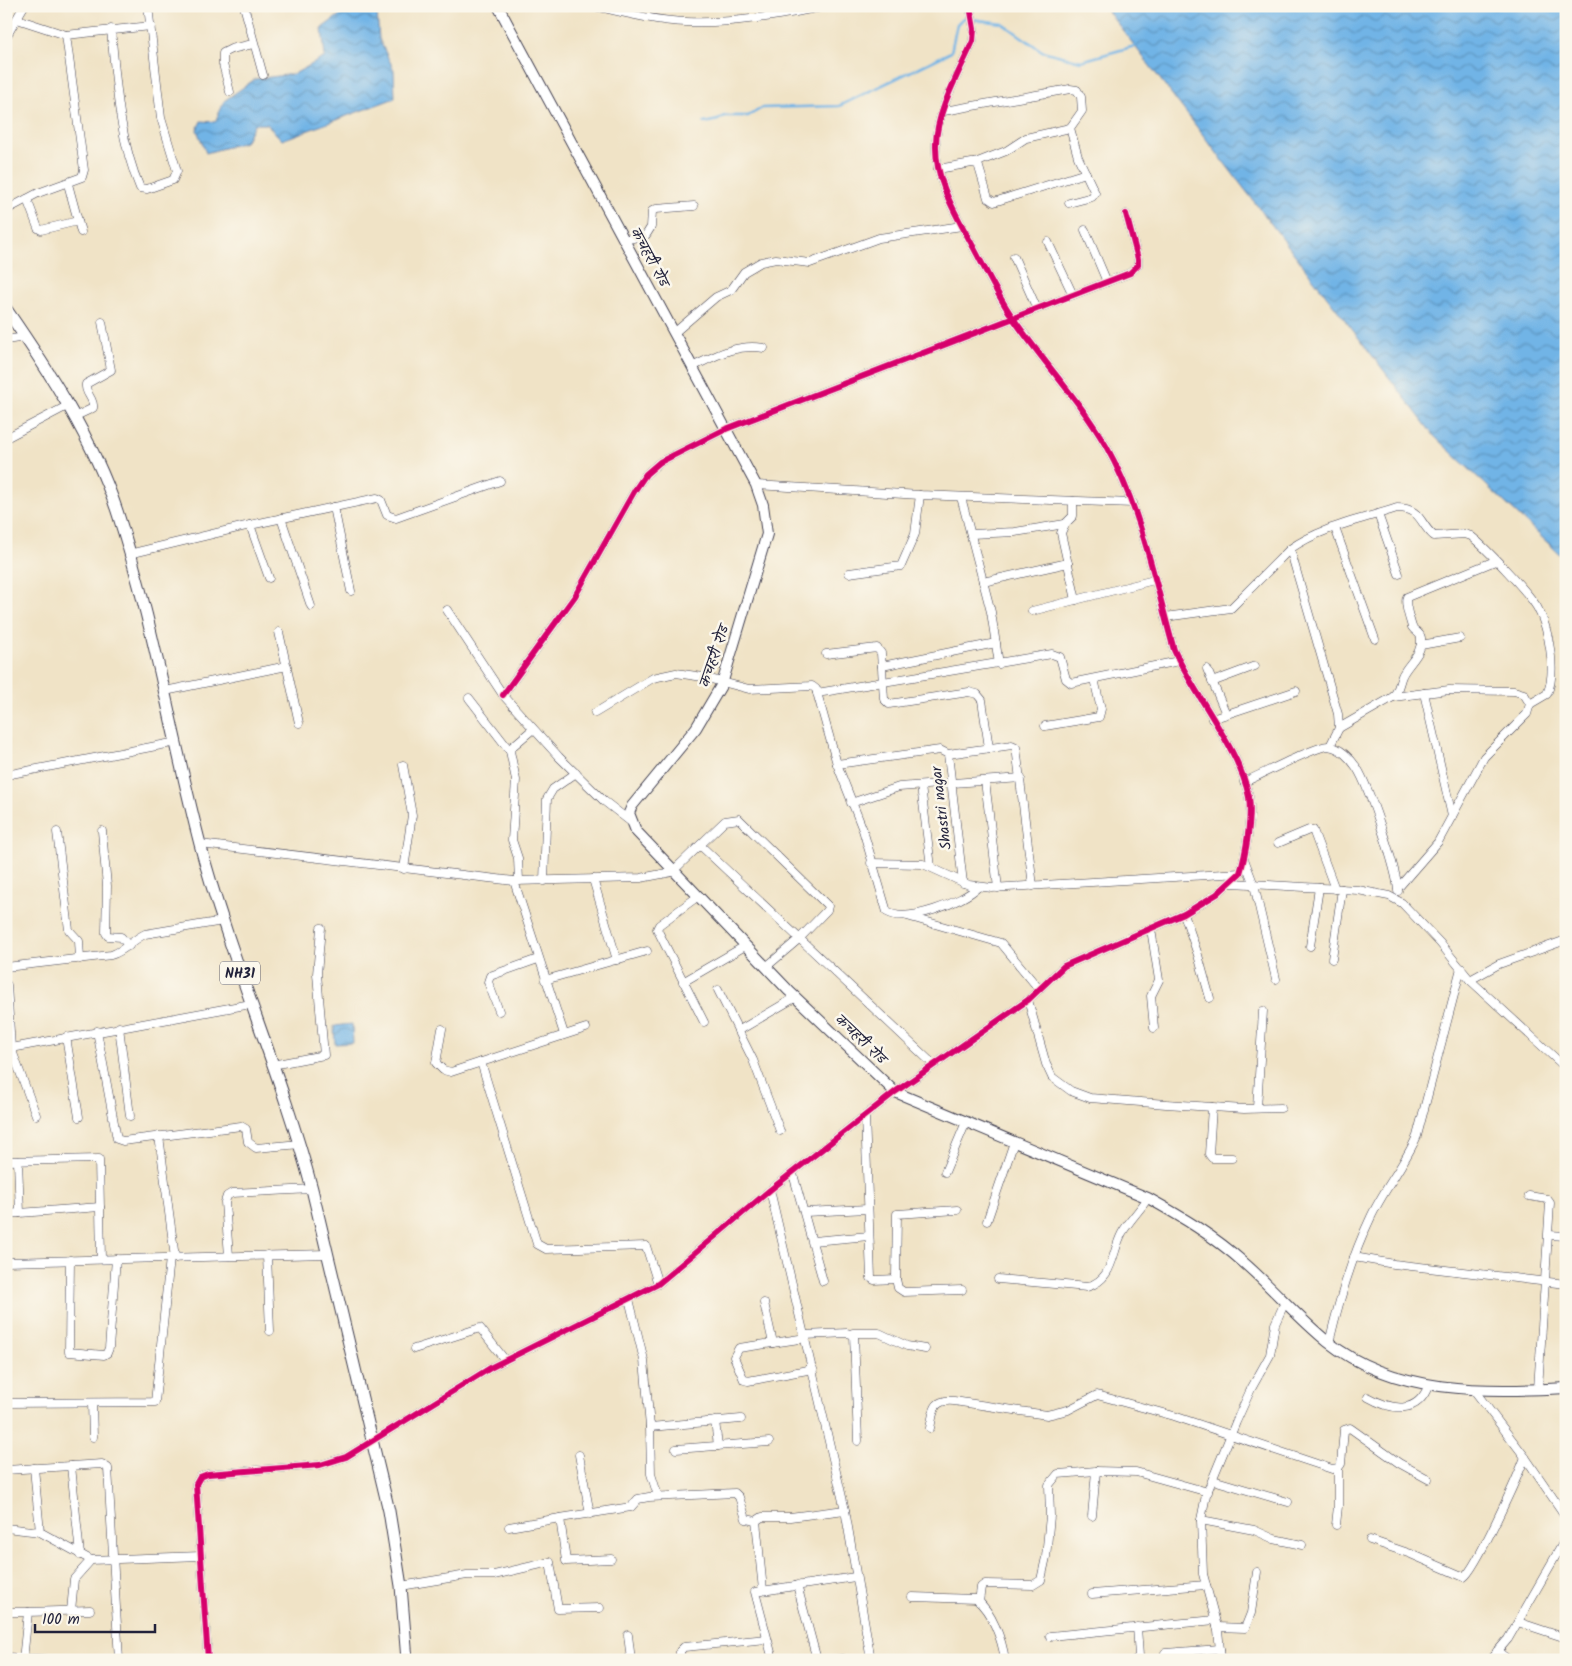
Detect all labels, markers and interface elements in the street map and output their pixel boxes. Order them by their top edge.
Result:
street label: कचहरी रोड [624,224,676,293]
street label: कचहरी रोड [693,620,737,690]
street label: Shastri nagar [925,764,959,851]
road number: NH31 [220,961,260,984]
street label: कचहरी रोड [829,1009,893,1072]
scale bar [35,1601,155,1633]
text: 100 m [42,1608,80,1632]

